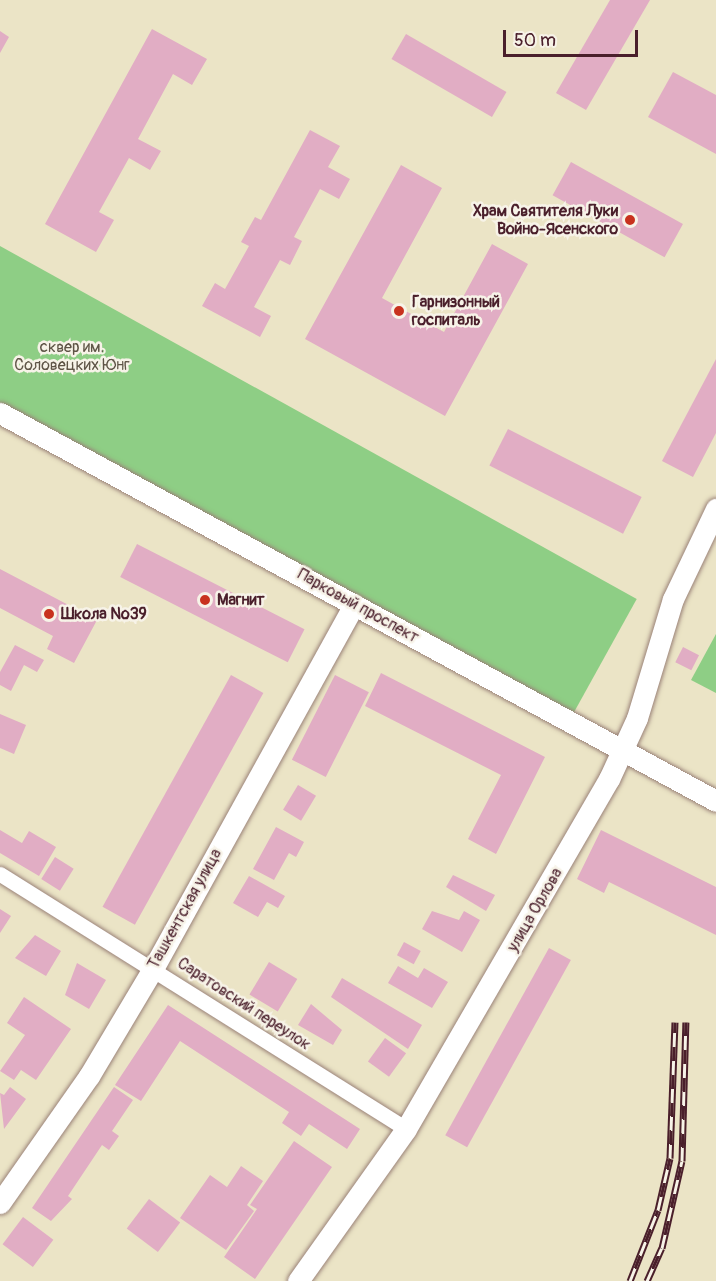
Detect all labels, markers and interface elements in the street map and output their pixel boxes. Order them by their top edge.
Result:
scale bar [506,18,641,56]
text: 50 m [514,29,556,52]
place label: Храм Святителя Луки Войно-Ясенского [473,201,618,239]
marker: Храм Святителя Луки Войно-Ясенского [623,213,637,227]
place label: Гарнизонный госпиталь [412,292,500,330]
marker: Гарнизонный госпиталь [390,302,408,320]
park label: сквер им. Соловецких Юнг [14,337,130,375]
street label: Парковый проспект [294,565,422,647]
place label: Магнит [217,590,265,610]
marker: Магнит [198,593,212,607]
place label: Школа №39 [61,604,147,624]
marker: Школа №39 [42,607,56,621]
street label: Ташкентская улица [144,846,226,972]
street label: улица Орлова [503,865,567,955]
street label: Саратовский переулок [174,954,314,1054]

